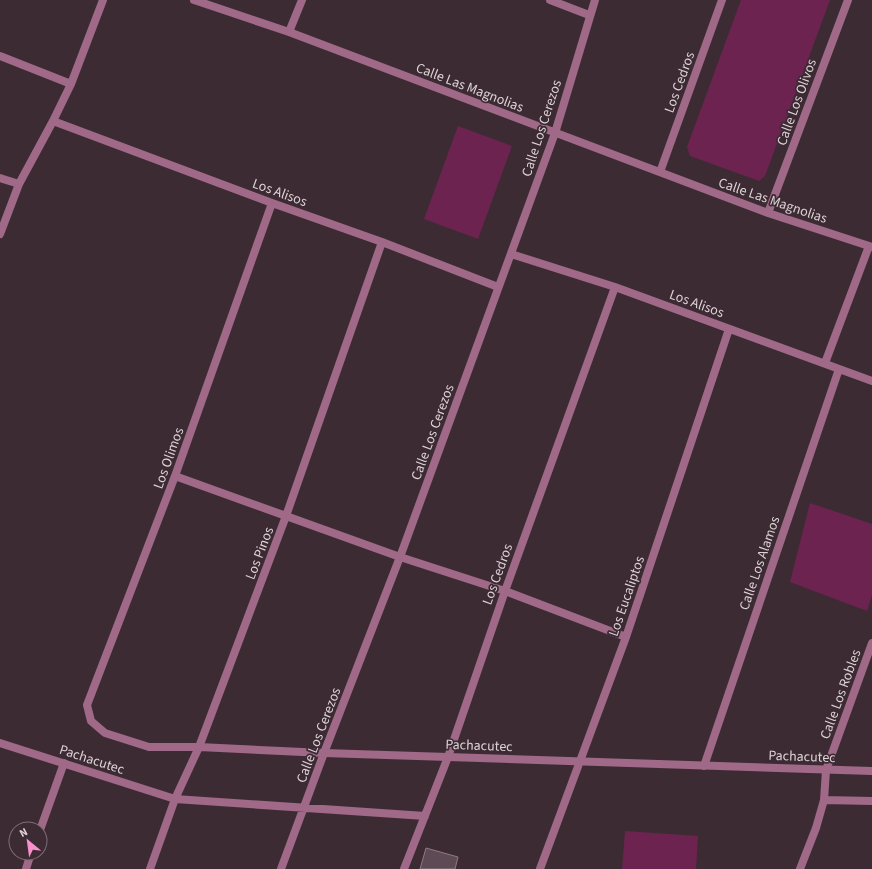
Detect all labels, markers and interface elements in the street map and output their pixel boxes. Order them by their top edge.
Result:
street label: Los Cedros [660,49,700,116]
street label: Calle Los Olivos [772,56,822,149]
street label: Calle Las Magnolias [413,58,527,118]
street label: Calle Los Cerezos [517,77,567,179]
street label: Calle Las Magnolias [716,173,830,229]
street label: Los Alisos [250,174,310,212]
street label: Los Alisos [667,285,727,323]
street label: Calle Los Cerezos [406,382,460,483]
street label: Los Olimos [149,425,189,492]
street label: Calle Los Alamos [735,514,785,613]
street label: Los Pinos [241,524,279,583]
street label: Los Cedros [478,541,518,608]
street label: Los Eucaliptos [604,553,650,639]
street label: Calle Los Robles [815,646,867,742]
street label: Calle Los Cerezos [292,685,346,786]
street label: Pachacutec [445,735,514,757]
street label: Pachacutec [57,740,127,780]
street label: Pachacutec [768,746,837,768]
north arrow [8,821,48,861]
text: N [17,824,30,841]

